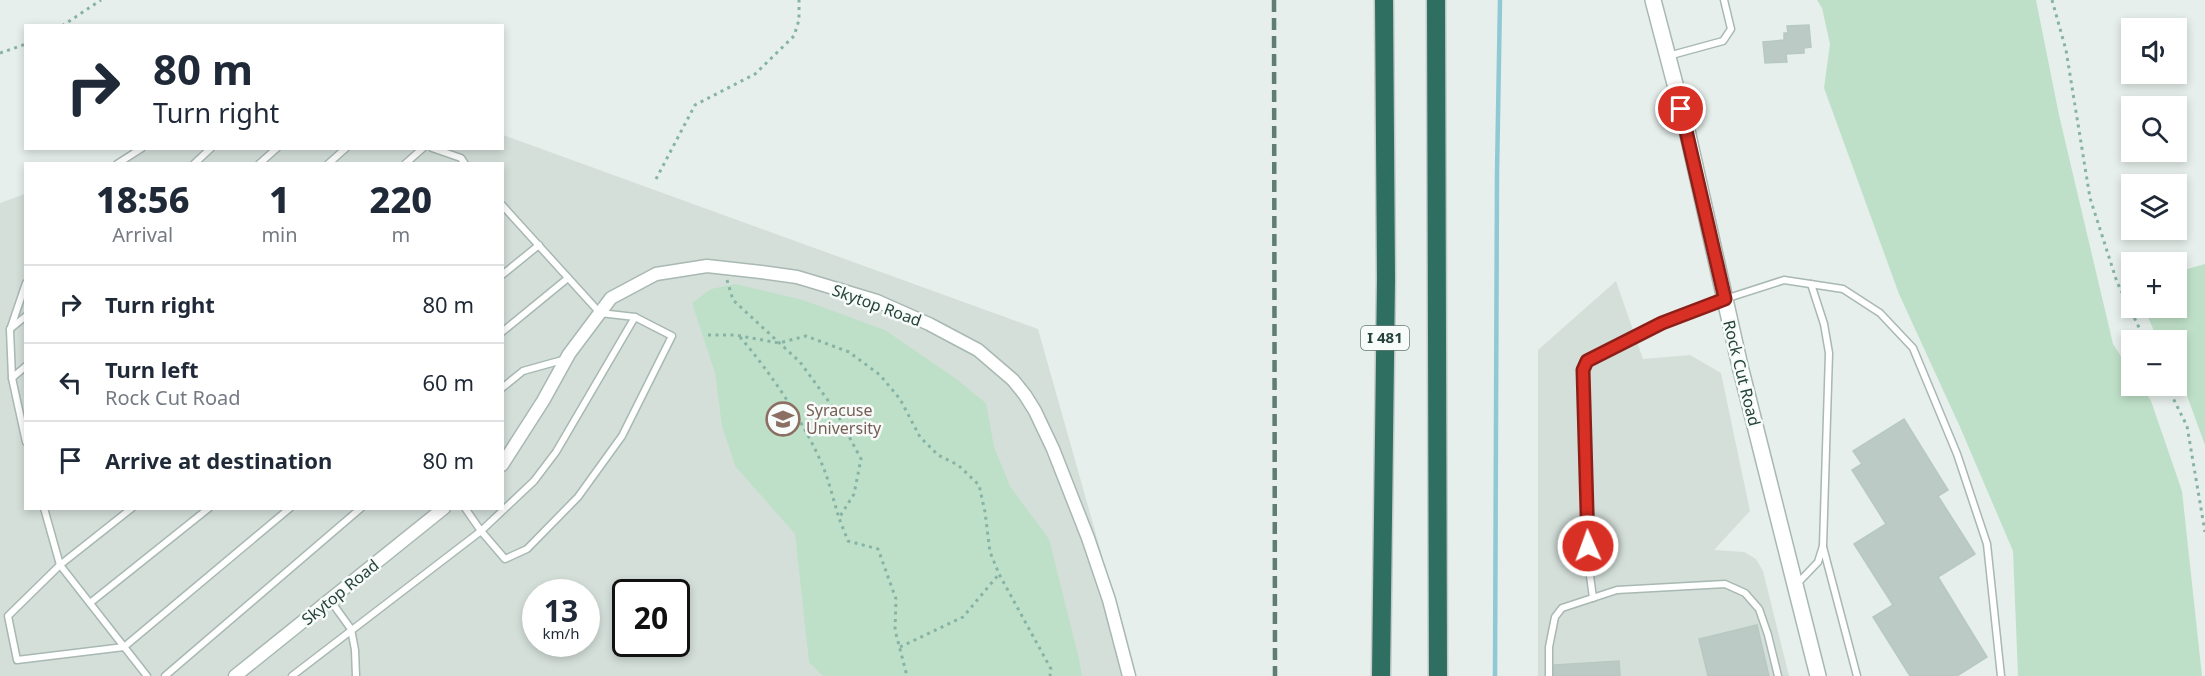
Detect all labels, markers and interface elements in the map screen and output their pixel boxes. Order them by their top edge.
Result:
map controls [2121,18,2187,396]
button: sound [2121,18,2187,84]
text: 80 m [153,40,253,97]
icon: right [54,48,132,126]
pin [1655,83,1706,134]
icon: arrive [1664,92,1697,125]
text: Turn right [153,94,279,131]
button: search [2121,96,2187,162]
button: layers [2121,174,2187,240]
text: 18:56 [96,175,189,224]
text: 1 [269,175,290,224]
text: 220 [370,175,432,224]
text: Arrival [112,221,173,248]
text: min [261,221,298,248]
text: m [391,221,410,248]
button: + [2121,252,2187,318]
street label: Skytop Road [829,279,925,331]
icon: right [54,288,87,321]
text: Turn right [105,289,215,319]
text: 80 m [423,289,474,319]
street label: Rock Cut Road [1718,318,1766,428]
road number: I 481 [1361,326,1409,350]
button: − [2121,330,2187,396]
text: Turn left [105,354,199,384]
icon: left [54,366,87,399]
text: 60 m [423,367,474,397]
text: Rock Cut Road [105,384,241,411]
place label: Syracuse University [806,399,882,439]
school or university icon: Syracuse University [765,401,801,437]
icon: arrive [54,444,87,477]
text: Arrive at destination [105,445,332,475]
text: 80 m [423,445,474,475]
position arrow [1556,514,1620,578]
street label: Skytop Road [297,554,383,630]
speed limit sign: 20 [612,579,690,657]
text: 13 [544,590,578,631]
text: km/h [543,623,579,643]

